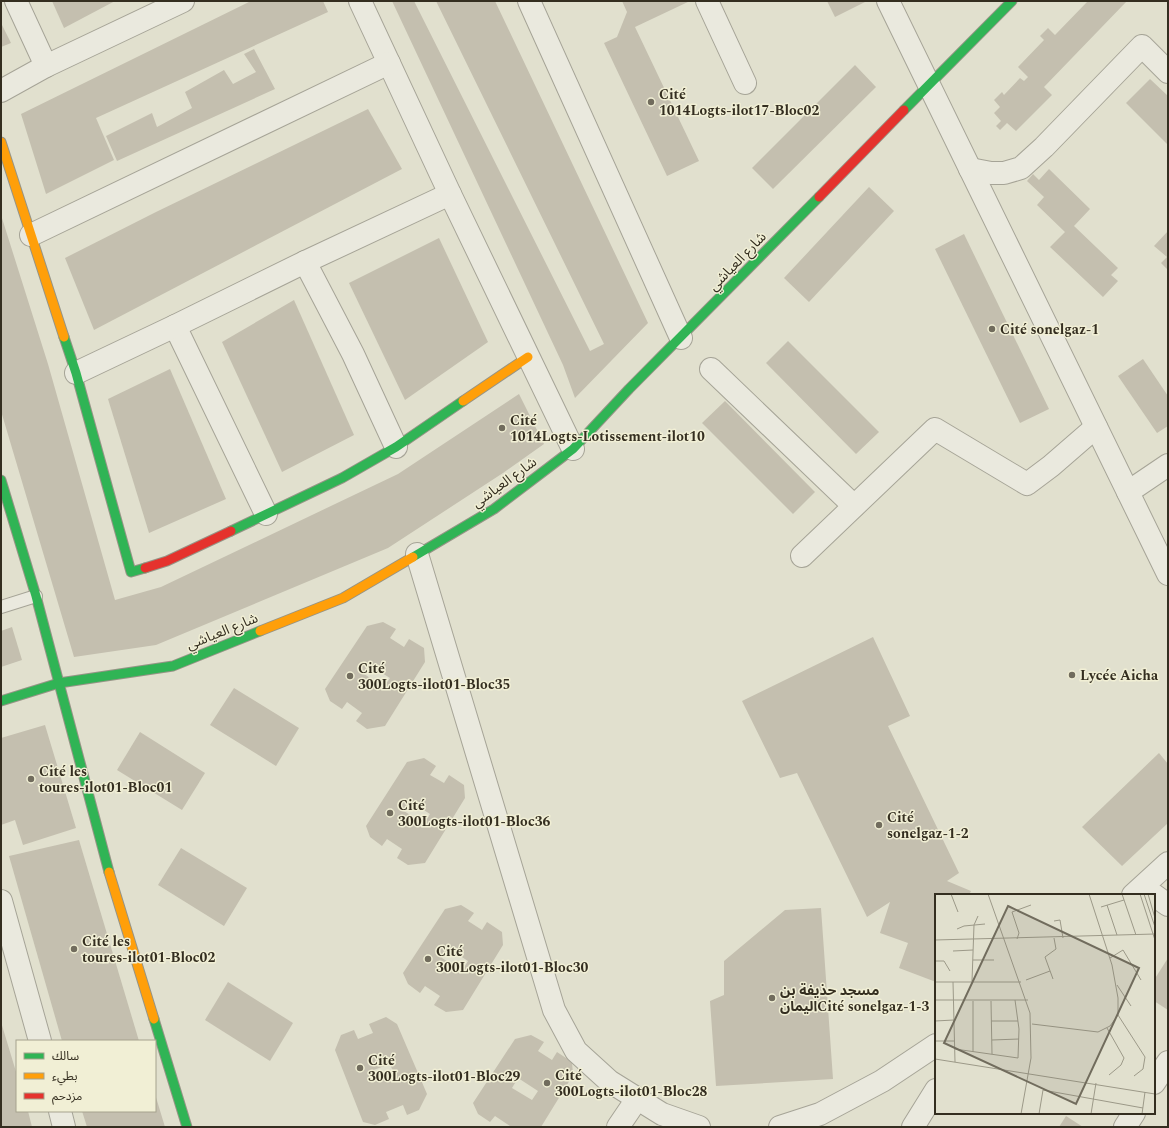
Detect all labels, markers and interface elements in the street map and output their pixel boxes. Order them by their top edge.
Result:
place label: Cité 1014Logts-ilot17-Bloc02 [659,84,819,121]
marker: Cité 1014Logts-ilot17-Bloc02 [646,97,656,107]
street label: شارع العياشي [704,227,771,296]
place label: Cité sonelgaz-1 [1000,319,1099,340]
marker: Cité sonelgaz-1 [987,324,997,334]
place label: Cité 1014Logts-Lotissement-ilot10 [510,410,705,447]
marker: Cité 1014Logts-Lotissement-ilot10 [497,423,507,433]
street label: شارع العياشي [468,452,541,513]
street label: شارع العياشي [183,608,261,656]
place label: Cité 300Logts-ilot01-Bloc35 [358,658,510,695]
place label: Lycée Aicha [1080,665,1159,686]
marker: Lycée Aicha [1067,670,1077,680]
marker: Cité 300Logts-ilot01-Bloc35 [345,671,355,681]
place label: Cité les toures-ilot01-Bloc01 [39,761,172,798]
marker: Cité les toures-ilot01-Bloc01 [26,774,36,784]
place label: Cité 300Logts-ilot01-Bloc36 [398,795,551,832]
place label: Cité sonelgaz-1-2 [887,807,969,844]
marker: Cité 300Logts-ilot01-Bloc36 [385,808,395,818]
marker: Cité sonelgaz-1-2 [874,820,884,830]
inset map [935,894,1155,1114]
place label: Cité les toures-ilot01-Bloc02 [82,931,215,968]
place label: Cité 300Logts-ilot01-Bloc30 [436,941,589,978]
marker: Cité les toures-ilot01-Bloc02 [69,944,79,954]
marker: Cité 300Logts-ilot01-Bloc30 [423,954,433,964]
place label: مسجد حذيفة بن اليمانCité sonelgaz-1-3 [780,980,929,1017]
marker: مسجد حذيفة بن اليمانCité sonelgaz-1-3 [767,993,777,1003]
legend [16,1040,156,1112]
text: سالك [52,1047,79,1066]
place label: Cité 300Logts-ilot01-Bloc29 [368,1050,521,1087]
marker: Cité 300Logts-ilot01-Bloc29 [355,1063,365,1073]
place label: Cité 300Logts-ilot01-Bloc28 [555,1065,708,1102]
text: بطيء [52,1067,78,1086]
marker: Cité 300Logts-ilot01-Bloc28 [542,1078,552,1088]
text: مزدحم [52,1087,82,1106]

